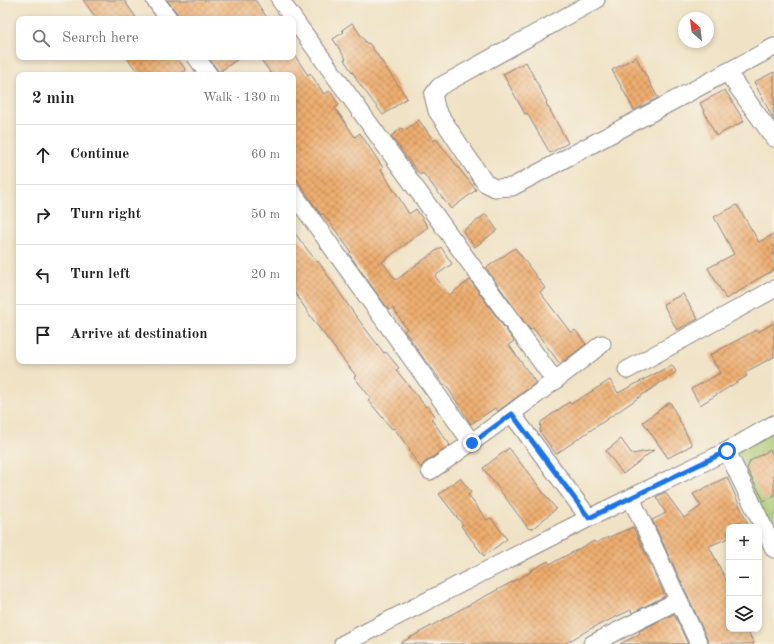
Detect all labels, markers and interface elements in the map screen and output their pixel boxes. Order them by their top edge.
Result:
north arrow [678,12,714,48]
search box [16,16,296,60]
icon: search [30,27,52,49]
text: Search here [62,31,139,46]
text: 2 min [32,90,75,107]
text: Walk · 130 m [203,91,280,104]
icon: ahead [32,144,54,166]
text: Continue [70,147,129,162]
text: 60 m [251,148,280,161]
icon: right [32,204,54,226]
text: Turn right [70,207,141,222]
text: 50 m [251,208,280,221]
icon: left [32,264,54,286]
text: Turn left [70,267,130,282]
text: 20 m [251,268,280,281]
icon: arrive [32,324,54,346]
text: Arrive at destination [70,327,208,342]
route end [463,434,481,452]
route start [718,442,736,460]
map controls [726,524,762,632]
button: + [726,524,762,560]
button: − [726,560,762,596]
button: layers [726,596,762,632]

